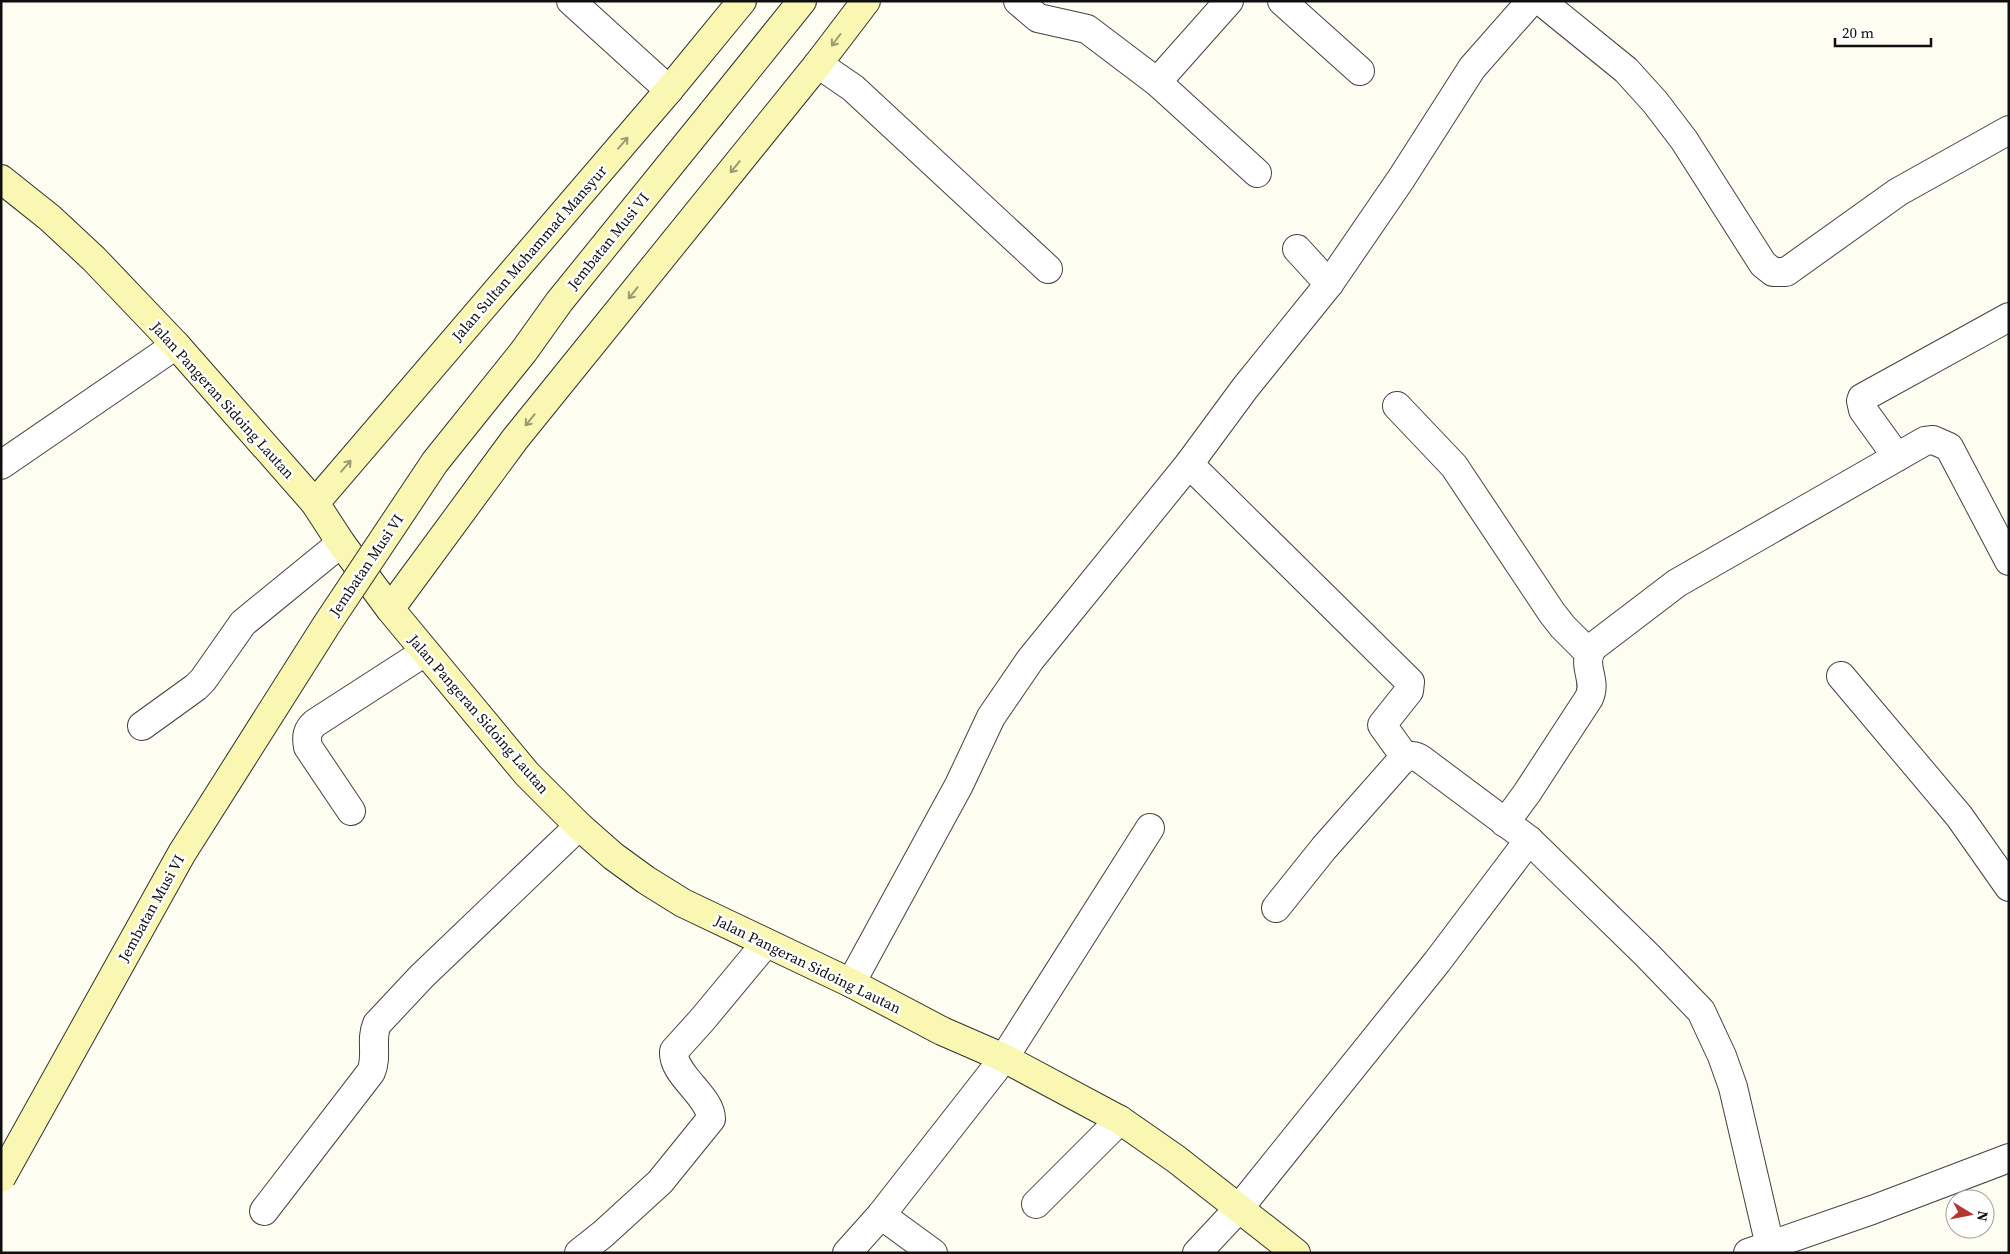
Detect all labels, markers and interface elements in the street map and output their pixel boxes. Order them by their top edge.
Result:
scale bar [1835,15,1931,47]
text: 20 m [1842,22,1874,43]
one-way arrow [831,33,842,46]
one-way arrow [617,137,629,150]
street label: Jalan Sultan Mohammad Mansyur [446,160,612,346]
one-way arrow [729,160,740,173]
street label: Jembatan Musi VI [562,188,654,295]
one-way arrow [627,287,638,300]
street label: Jalan Pangeran Sidoing Lautan [146,316,299,483]
one-way arrow [525,413,536,426]
one-way arrow [341,460,352,473]
street label: Jembatan Musi VI [323,510,408,621]
street label: Jalan Pangeran Sidoing Lautan [403,629,554,798]
street label: Jembatan Musi VI [112,851,189,966]
street label: Jalan Pangeran Sidoing Lautan [710,909,905,1018]
north arrow [1945,1189,1995,1239]
text: N [1972,1209,1994,1223]

